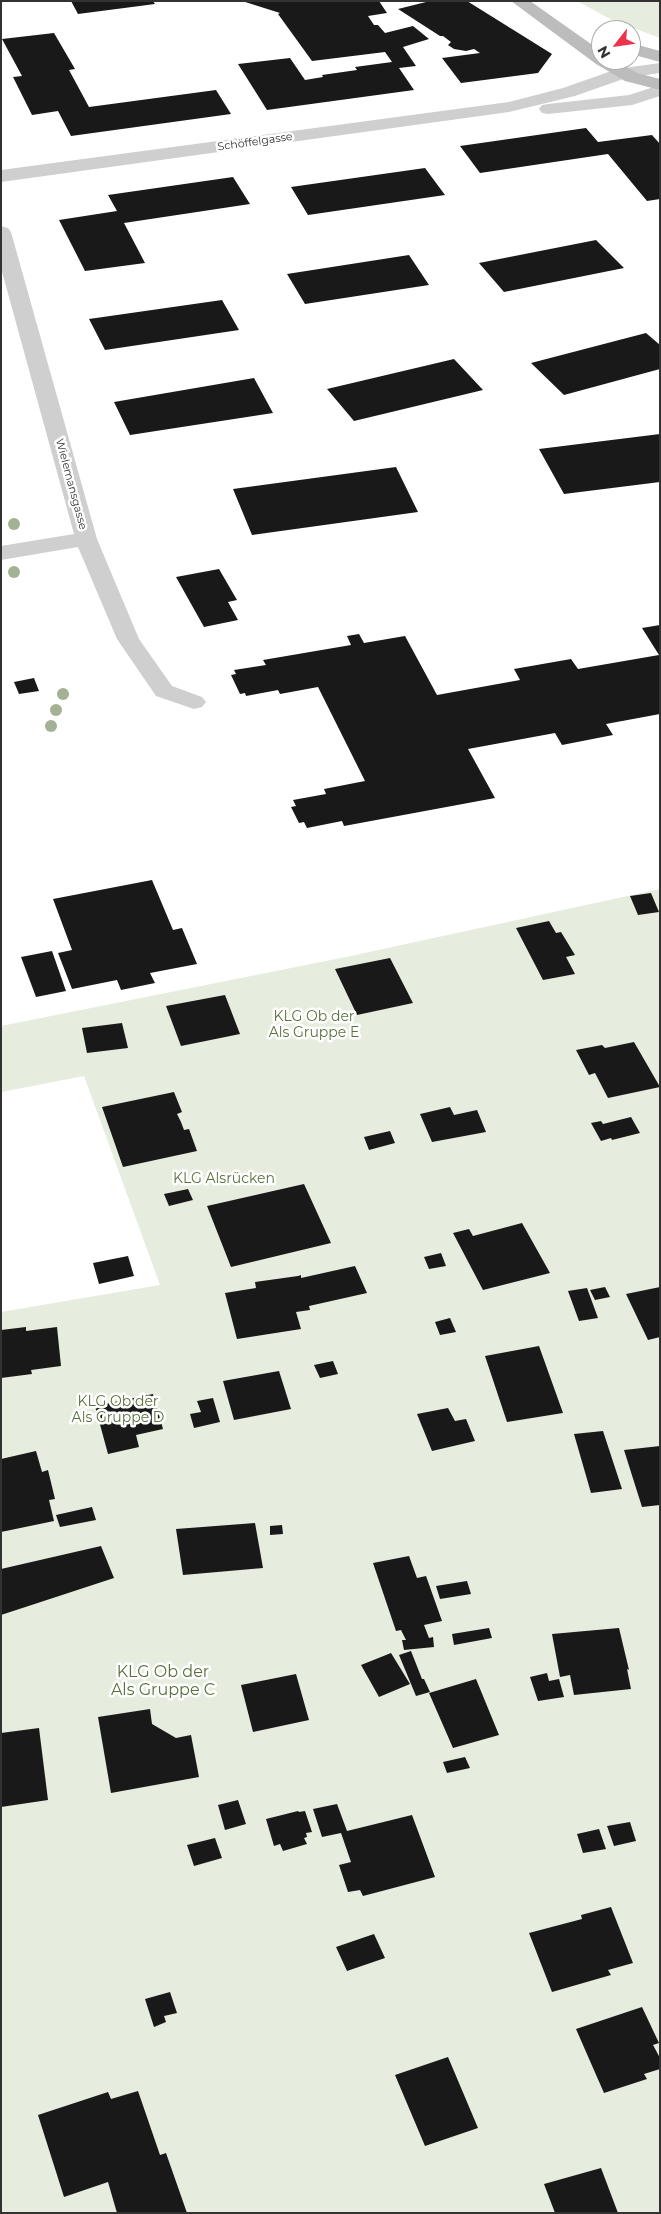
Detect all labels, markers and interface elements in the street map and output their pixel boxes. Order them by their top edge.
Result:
north arrow [591,20,641,70]
text: N [593,43,614,61]
street label: Schöffelgasse [217,130,293,154]
street label: Wielemansgasse [53,437,89,531]
park label: KLG Ob der Als Gruppe E [269,1009,359,1042]
park label: KLG Alsrücken [173,1171,275,1187]
park label: KLG Ob der Als Gruppe D [72,1394,164,1426]
park label: KLG Ob der Als Gruppe C [111,1662,215,1700]

